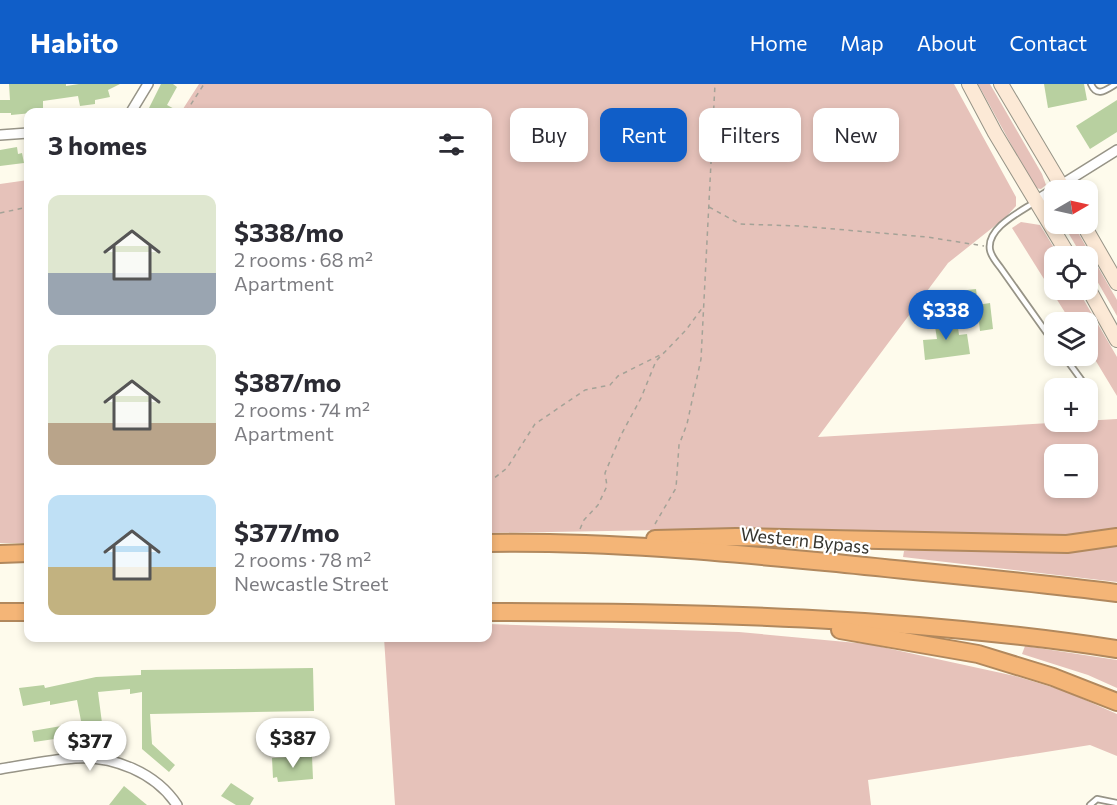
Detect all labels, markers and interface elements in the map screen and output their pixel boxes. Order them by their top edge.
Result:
text: Habito [30,25,119,59]
text: Home [750,30,807,55]
text: Map [840,30,884,55]
text: About [917,30,976,55]
text: Contact [1009,30,1087,55]
chip: Buy [510,108,588,162]
chip: Rent [600,108,687,162]
chip: Filters [699,108,801,162]
chip: New [813,108,899,162]
icon: filters [435,128,468,161]
text: 3 homes [48,129,147,160]
north arrow [1044,180,1098,234]
map controls [1044,180,1098,498]
text: $338/mo [234,216,344,247]
icon: home [96,219,168,291]
button: locate [1044,246,1098,300]
text: 2 rooms · 68 m² [234,247,373,271]
text: Apartment [234,271,334,295]
pin: $338 [910,290,982,341]
text: $338 [922,297,970,321]
button: layers [1044,312,1098,366]
text: $387/mo [234,366,341,397]
icon: home [96,369,168,441]
button: + [1044,378,1098,432]
text: 2 rooms · 74 m² [234,397,370,421]
text: Apartment [234,421,334,445]
button: − [1044,444,1098,498]
text: $377/mo [234,516,340,547]
icon: home [96,519,168,591]
street label: Western Bypass [739,522,871,558]
text: 2 rooms · 78 m² [234,547,371,571]
text: Newcastle Street [234,571,389,595]
pin: $387 [257,718,329,769]
pin: $377 [54,721,126,772]
text: $387 [270,725,316,749]
text: $377 [68,728,112,752]

